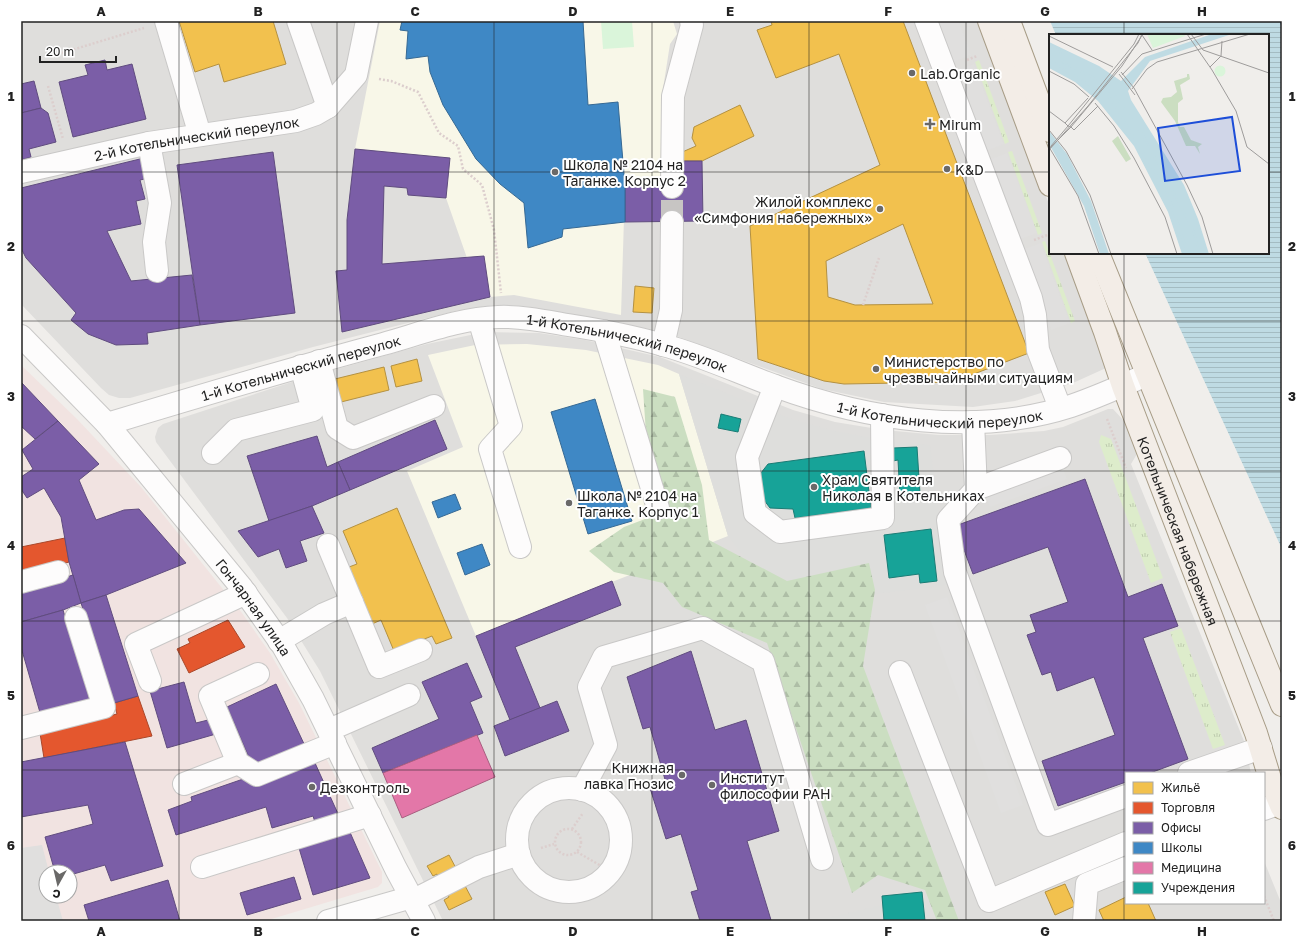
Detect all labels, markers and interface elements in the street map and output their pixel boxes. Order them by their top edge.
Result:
text: A [96,3,106,19]
text: B [253,3,263,19]
text: C [410,3,420,19]
text: D [568,3,578,19]
text: E [726,3,734,19]
text: F [884,3,892,19]
text: G [1040,3,1050,19]
text: H [1197,3,1207,19]
inset map [1049,34,1269,254]
scale bar [40,38,116,64]
text: 20 m [46,44,74,59]
place label: Lab.Organic [920,65,1001,82]
marker: Lab.Organic [907,68,917,78]
text: 1 [8,88,15,104]
text: 1 [1289,88,1296,104]
street label: 2-й Котельнический переулок [92,112,300,164]
place label: Mirum [939,116,981,133]
marker: Mirum [924,118,936,130]
place label: Школа № 2104 на Таганке. Корпус 2 [563,156,686,189]
place label: K&D [955,161,984,178]
marker: K&D [942,164,952,174]
marker: Школа № 2104 на Таганке. Корпус 2 [550,167,560,177]
place label: Жилой комплекс «Симфония набережных» [694,193,872,226]
marker: Жилой комплекс «Симфония набережных» [875,204,885,214]
text: 2 [7,238,15,254]
text: 2 [1288,238,1296,254]
street label: 1-й Котельнический переулок [526,310,730,375]
street label: 1-й Котельнический переулок [199,331,402,404]
place label: Министерство по чрезвычайными ситуациям [884,353,1073,386]
marker: Министерство по чрезвычайными ситуациям [871,364,881,374]
text: 3 [7,388,15,404]
text: 3 [1288,388,1296,404]
street label: 1-й Котельнический переулок [836,397,1044,431]
street label: Котельническая набережная [1135,434,1222,628]
place label: Храм Святителя Николая в Котельниках [822,471,985,504]
marker: Храм Святителя Николая в Котельниках [809,482,819,492]
place label: Школа № 2104 на Таганке. Корпус 1 [577,487,699,520]
marker: Школа № 2104 на Таганке. Корпус 1 [564,498,574,508]
text: 4 [7,537,15,553]
text: 4 [1288,537,1296,553]
street label: Гончарная улица [213,555,295,659]
text: 5 [7,687,15,703]
text: 5 [1288,687,1296,703]
place label: Книжная лавка Гнозис [584,759,674,792]
place label: Институт философии РАН [720,769,831,802]
marker: Книжная лавка Гнозис [677,770,687,780]
legend [1125,772,1265,904]
place label: Дезконтроль [320,779,410,796]
marker: Институт философии РАН [707,780,717,790]
text: Жильё [1161,780,1200,795]
marker: Дезконтроль [307,782,317,792]
text: Торговля [1161,800,1215,815]
text: Офисы [1161,820,1201,835]
text: 6 [7,837,15,853]
text: 6 [1288,837,1296,853]
text: Школы [1161,840,1202,855]
text: Медицина [1161,860,1222,875]
north arrow [38,864,78,904]
text: Учреждения [1161,880,1235,895]
text: С [52,887,61,901]
text: A [96,923,106,939]
text: B [253,923,263,939]
text: C [410,923,420,939]
text: D [568,923,578,939]
text: E [726,923,734,939]
text: F [884,923,892,939]
text: G [1040,923,1050,939]
text: H [1197,923,1207,939]

